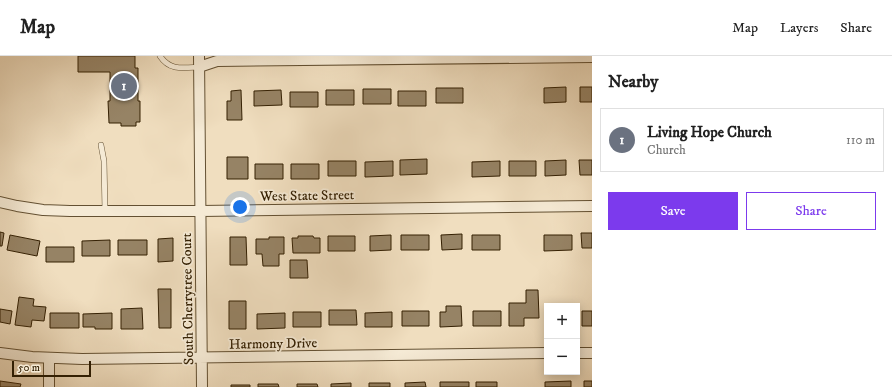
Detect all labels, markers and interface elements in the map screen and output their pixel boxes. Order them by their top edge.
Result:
text: Map [20,16,55,39]
text: Map [732,19,758,37]
text: Layers [780,19,818,37]
text: Share [840,19,872,37]
pin: 1 [111,71,137,101]
text: Nearby [608,71,658,93]
text: Living Hope Church [647,123,772,142]
text: 1 [620,132,624,148]
text: 110 m [846,132,875,148]
text: Church [647,142,686,158]
street label: West State Street [259,186,355,206]
button: Save [608,192,738,230]
button: Share [746,192,876,230]
your location [230,197,250,217]
street label: South Cherrytree Court [178,232,198,365]
map controls [544,303,580,375]
button: + [544,303,580,339]
street label: Harmony Drive [229,334,317,354]
button: − [544,339,580,375]
scale bar [12,359,91,378]
text: 50 m [18,361,40,375]

